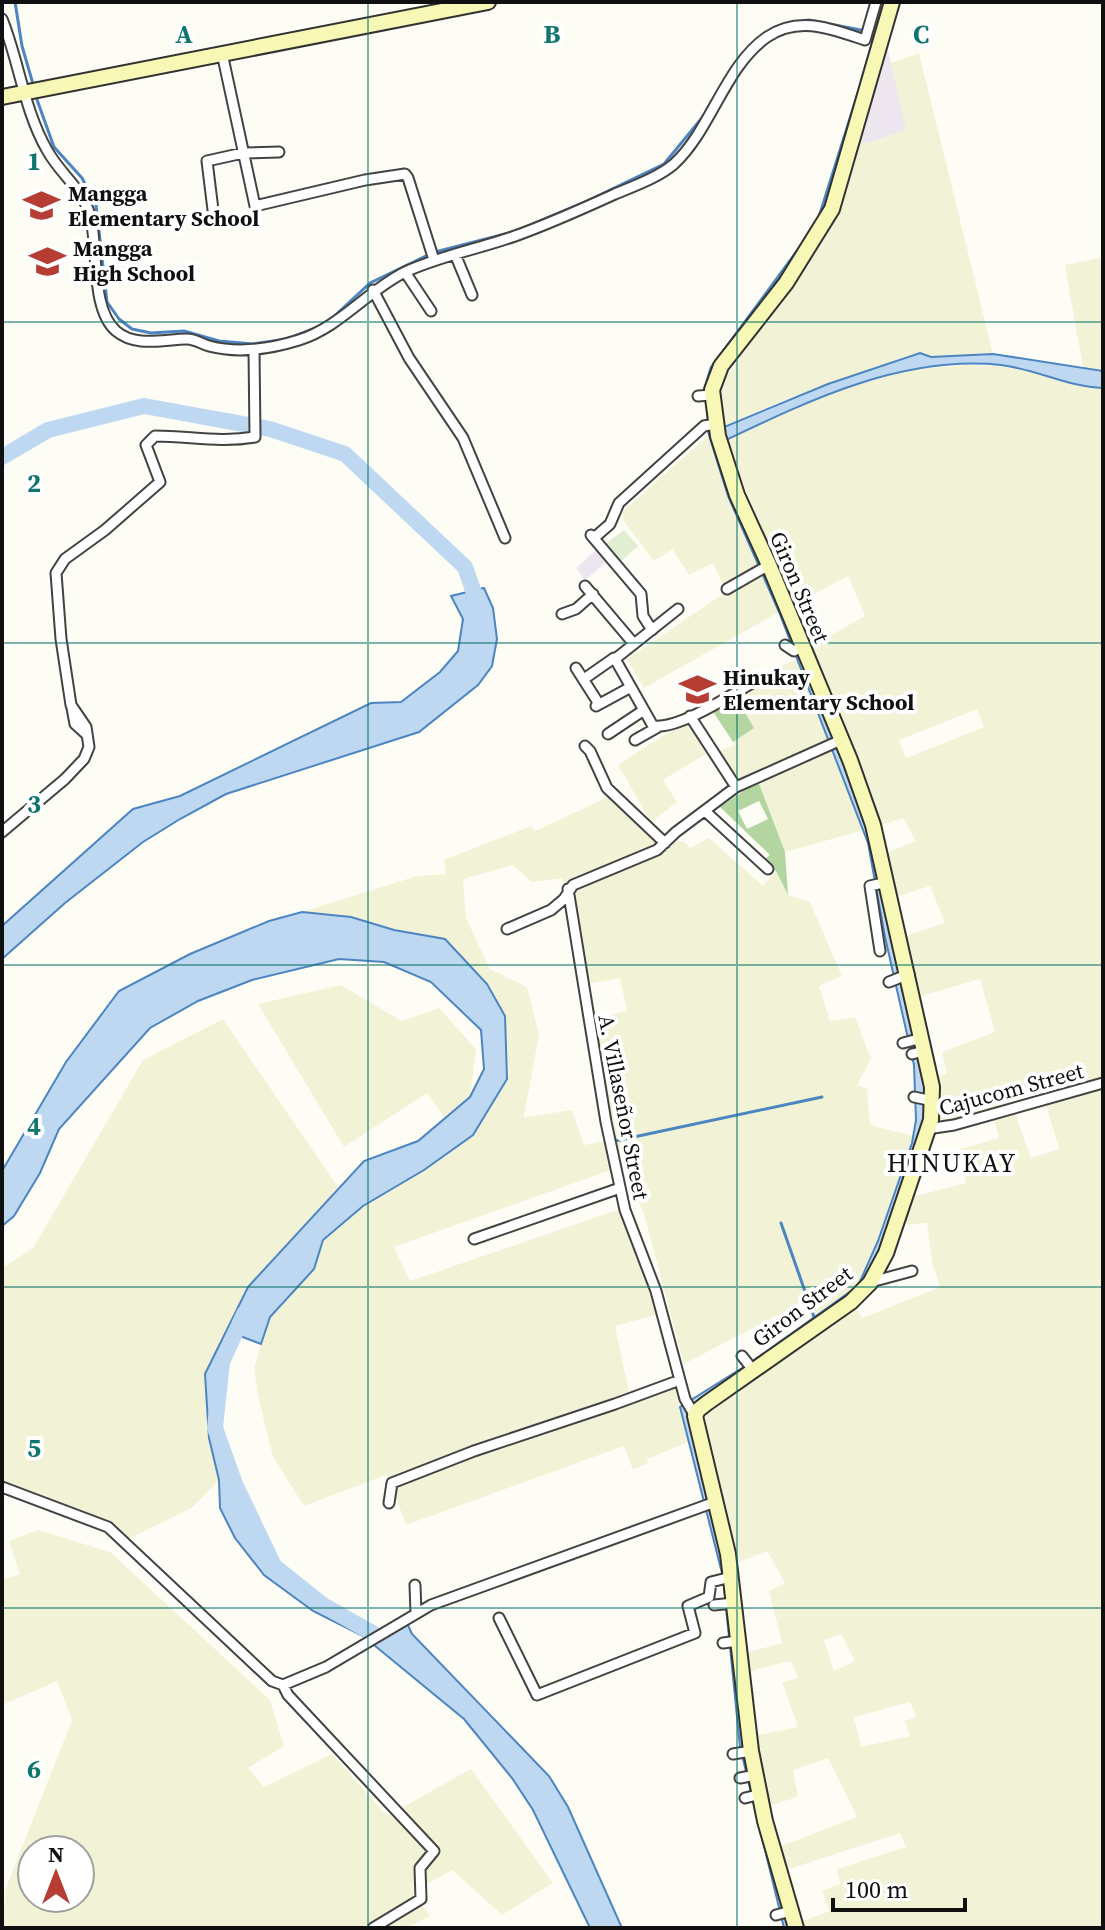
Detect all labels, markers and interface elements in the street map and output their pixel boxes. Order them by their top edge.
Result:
text: A [175,16,193,52]
text: B [544,16,561,52]
text: C [913,16,929,52]
text: 1 [27,143,41,179]
place label: Mangga Elementary School [68,178,259,233]
school or university icon: Mangga Elementary School [23,187,61,225]
place label: Mangga High School [73,233,195,288]
school or university icon: Mangga High School [28,242,66,280]
text: 2 [27,465,41,501]
street label: Giron Street [763,527,837,648]
place label: Hinukay Elementary School [723,662,914,717]
school or university icon: Hinukay Elementary School [678,671,716,709]
text: 3 [27,786,41,822]
street label: A. Villaseñor Street [591,1012,657,1203]
street label: Cajucom Street [935,1055,1087,1123]
text: 4 [27,1108,41,1144]
district label: HINUKAY [887,1145,1017,1181]
street label: Giron Street [746,1258,859,1354]
text: 5 [27,1430,41,1466]
text: 6 [27,1751,41,1787]
north arrow [16,1834,96,1914]
text: N [48,1839,64,1869]
scale bar [833,1862,965,1912]
text: 100 m [845,1873,908,1906]

